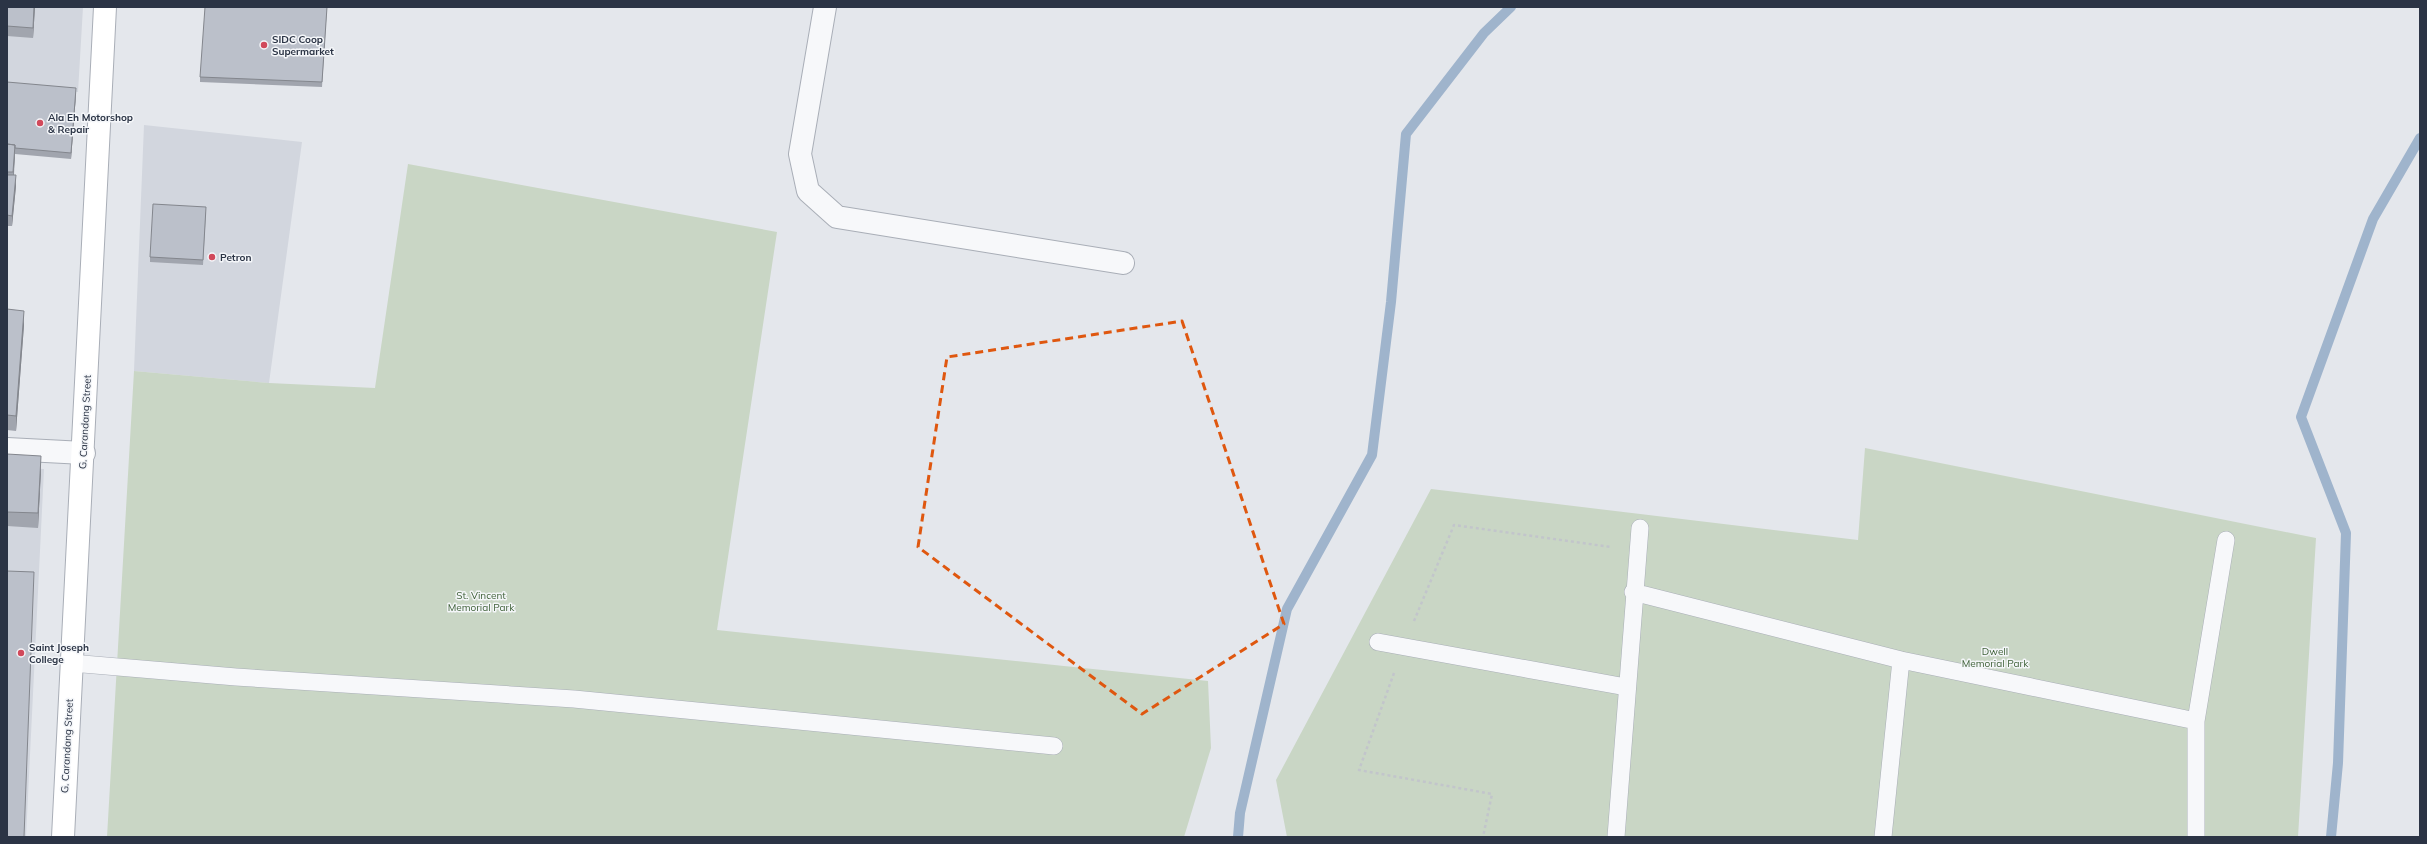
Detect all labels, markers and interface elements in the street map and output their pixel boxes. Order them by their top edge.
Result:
place label: SIDC Coop Supermarket [272,33,334,58]
marker: SIDC Coop Supermarket [259,40,269,50]
place label: Ala Eh Motorshop & Repair [48,111,133,136]
marker: Ala Eh Motorshop & Repair [35,118,45,128]
place label: Petron [220,251,251,264]
marker: Petron [207,252,217,262]
street label: G. Carandang Street [76,374,94,470]
park label: St. Vincent Memorial Park [448,589,515,614]
place label: Saint Joseph College [29,641,89,666]
park label: Dwell Memorial Park [1962,645,2029,670]
marker: Saint Joseph College [16,648,26,658]
street label: G. Carandang Street [58,698,76,794]

